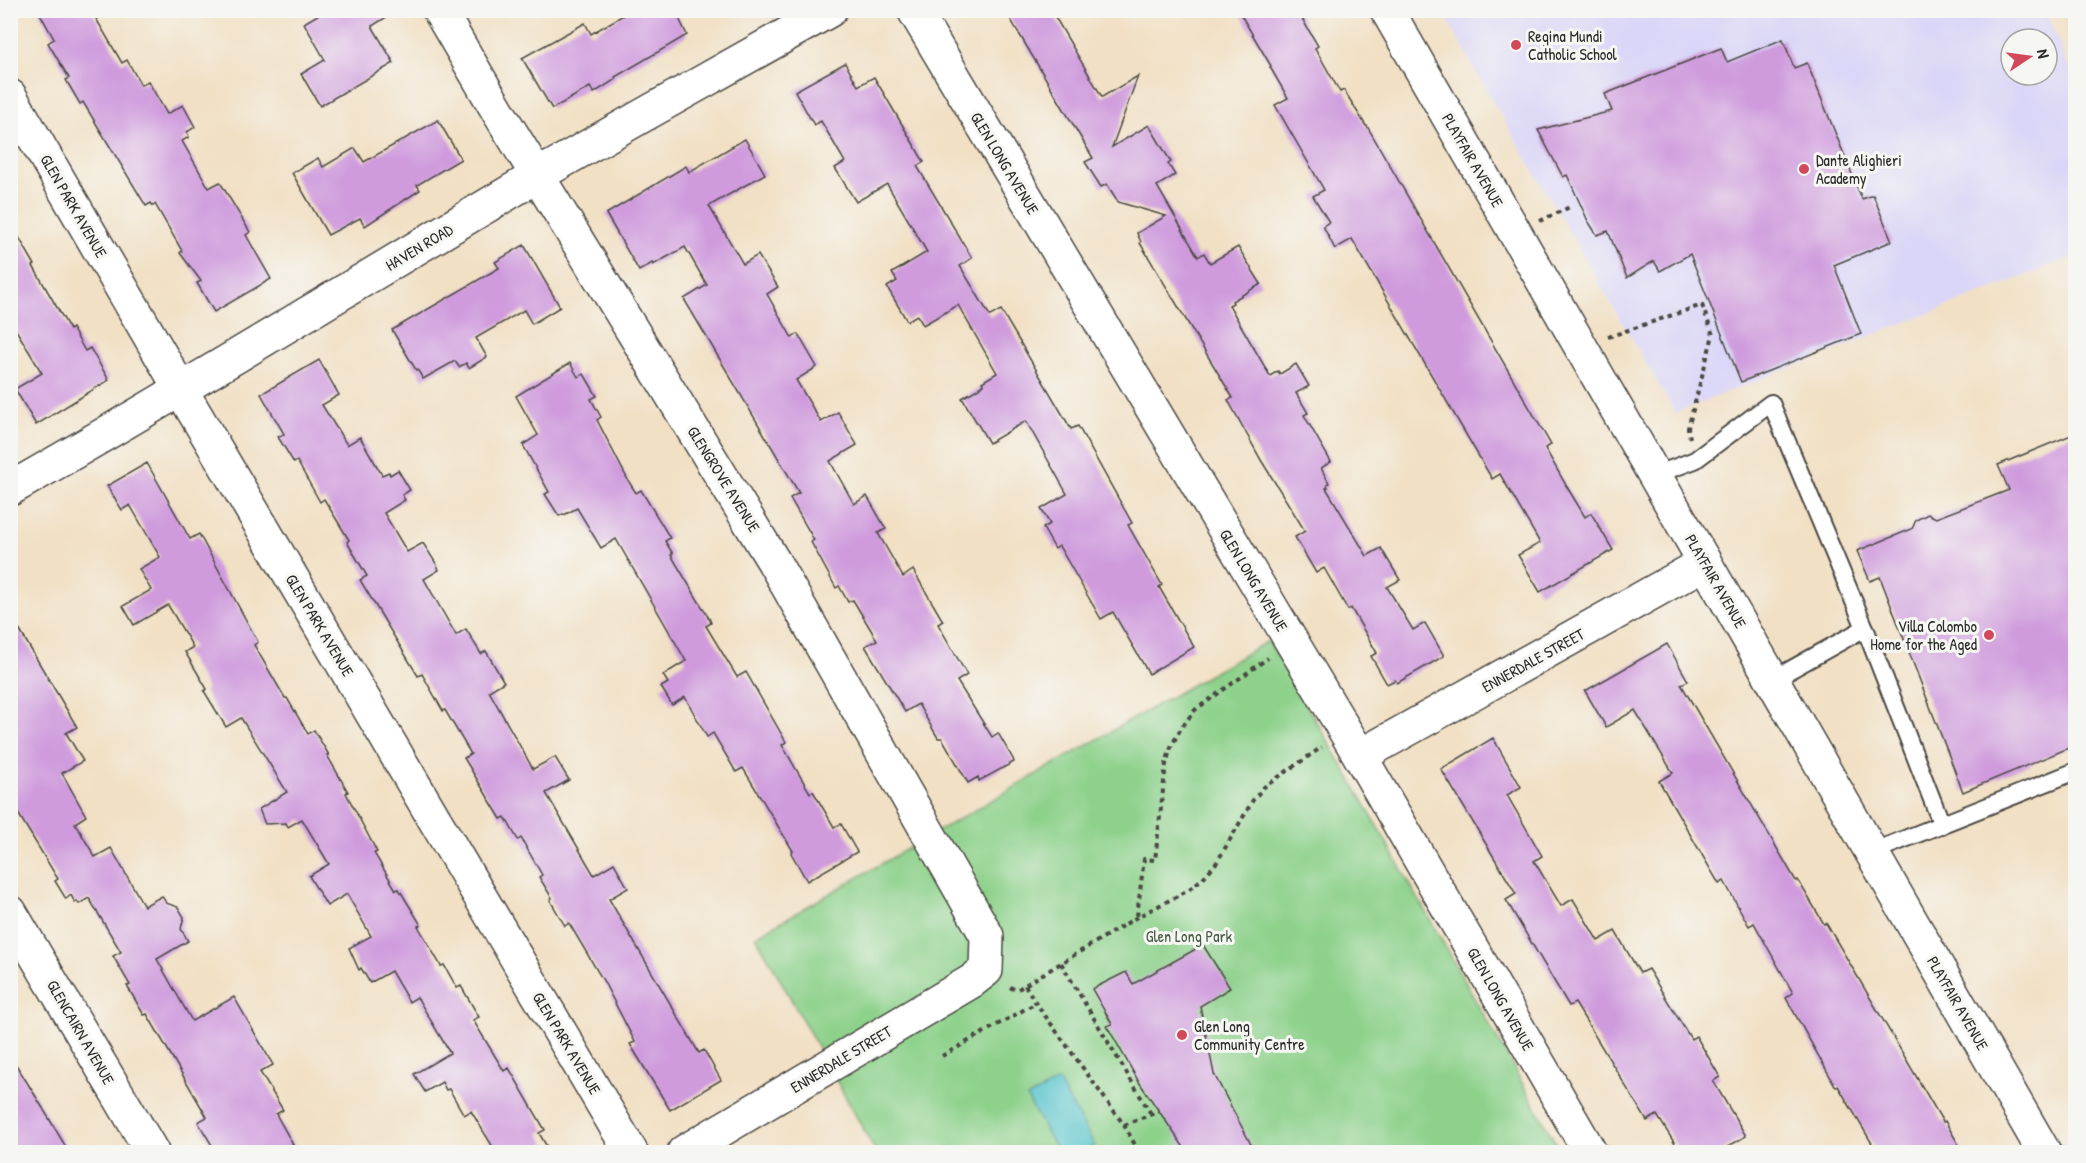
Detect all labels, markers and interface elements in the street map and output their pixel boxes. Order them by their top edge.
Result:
place label: Regina Mundi Catholic School [1528,25,1618,65]
north arrow [1999,27,2059,87]
marker: Regina Mundi Catholic School [1509,38,1523,52]
text: N [2032,47,2055,61]
street label: GLEN LONG AVENUE [966,108,1044,218]
street label: PLAYFAIR AVENUE [1437,109,1509,211]
place label: Dante Alighieri Academy [1816,149,1902,189]
street label: GLEN PARK AVENUE [35,150,113,262]
marker: Dante Alighieri Academy [1797,162,1811,176]
street label: HAVEN ROAD [381,218,457,276]
street label: GLENGROVE AVENUE [683,422,765,536]
street label: GLEN LONG AVENUE [1215,525,1293,635]
street label: PLAYFAIR AVENUE [1680,530,1752,632]
street label: GLEN PARK AVENUE [281,570,359,680]
place label: Villa Colombo Home for the Aged [1870,615,1978,655]
street label: ENNERDALE STREET [1478,622,1589,697]
marker: Villa Colombo Home for the Aged [1982,628,1996,642]
park label: Glen Long Park [1146,925,1233,947]
street label: GLEN LONG AVENUE [1463,943,1539,1055]
street label: PLAYFAIR AVENUE [1922,952,1994,1054]
street label: GLENCAIRN AVENUE [42,976,120,1088]
street label: GLEN PARK AVENUE [528,988,606,1098]
place label: Glen Long Community Centre [1194,1015,1305,1055]
street label: ENNERDALE STREET [786,1020,896,1098]
marker: Glen Long Community Centre [1175,1028,1189,1042]

